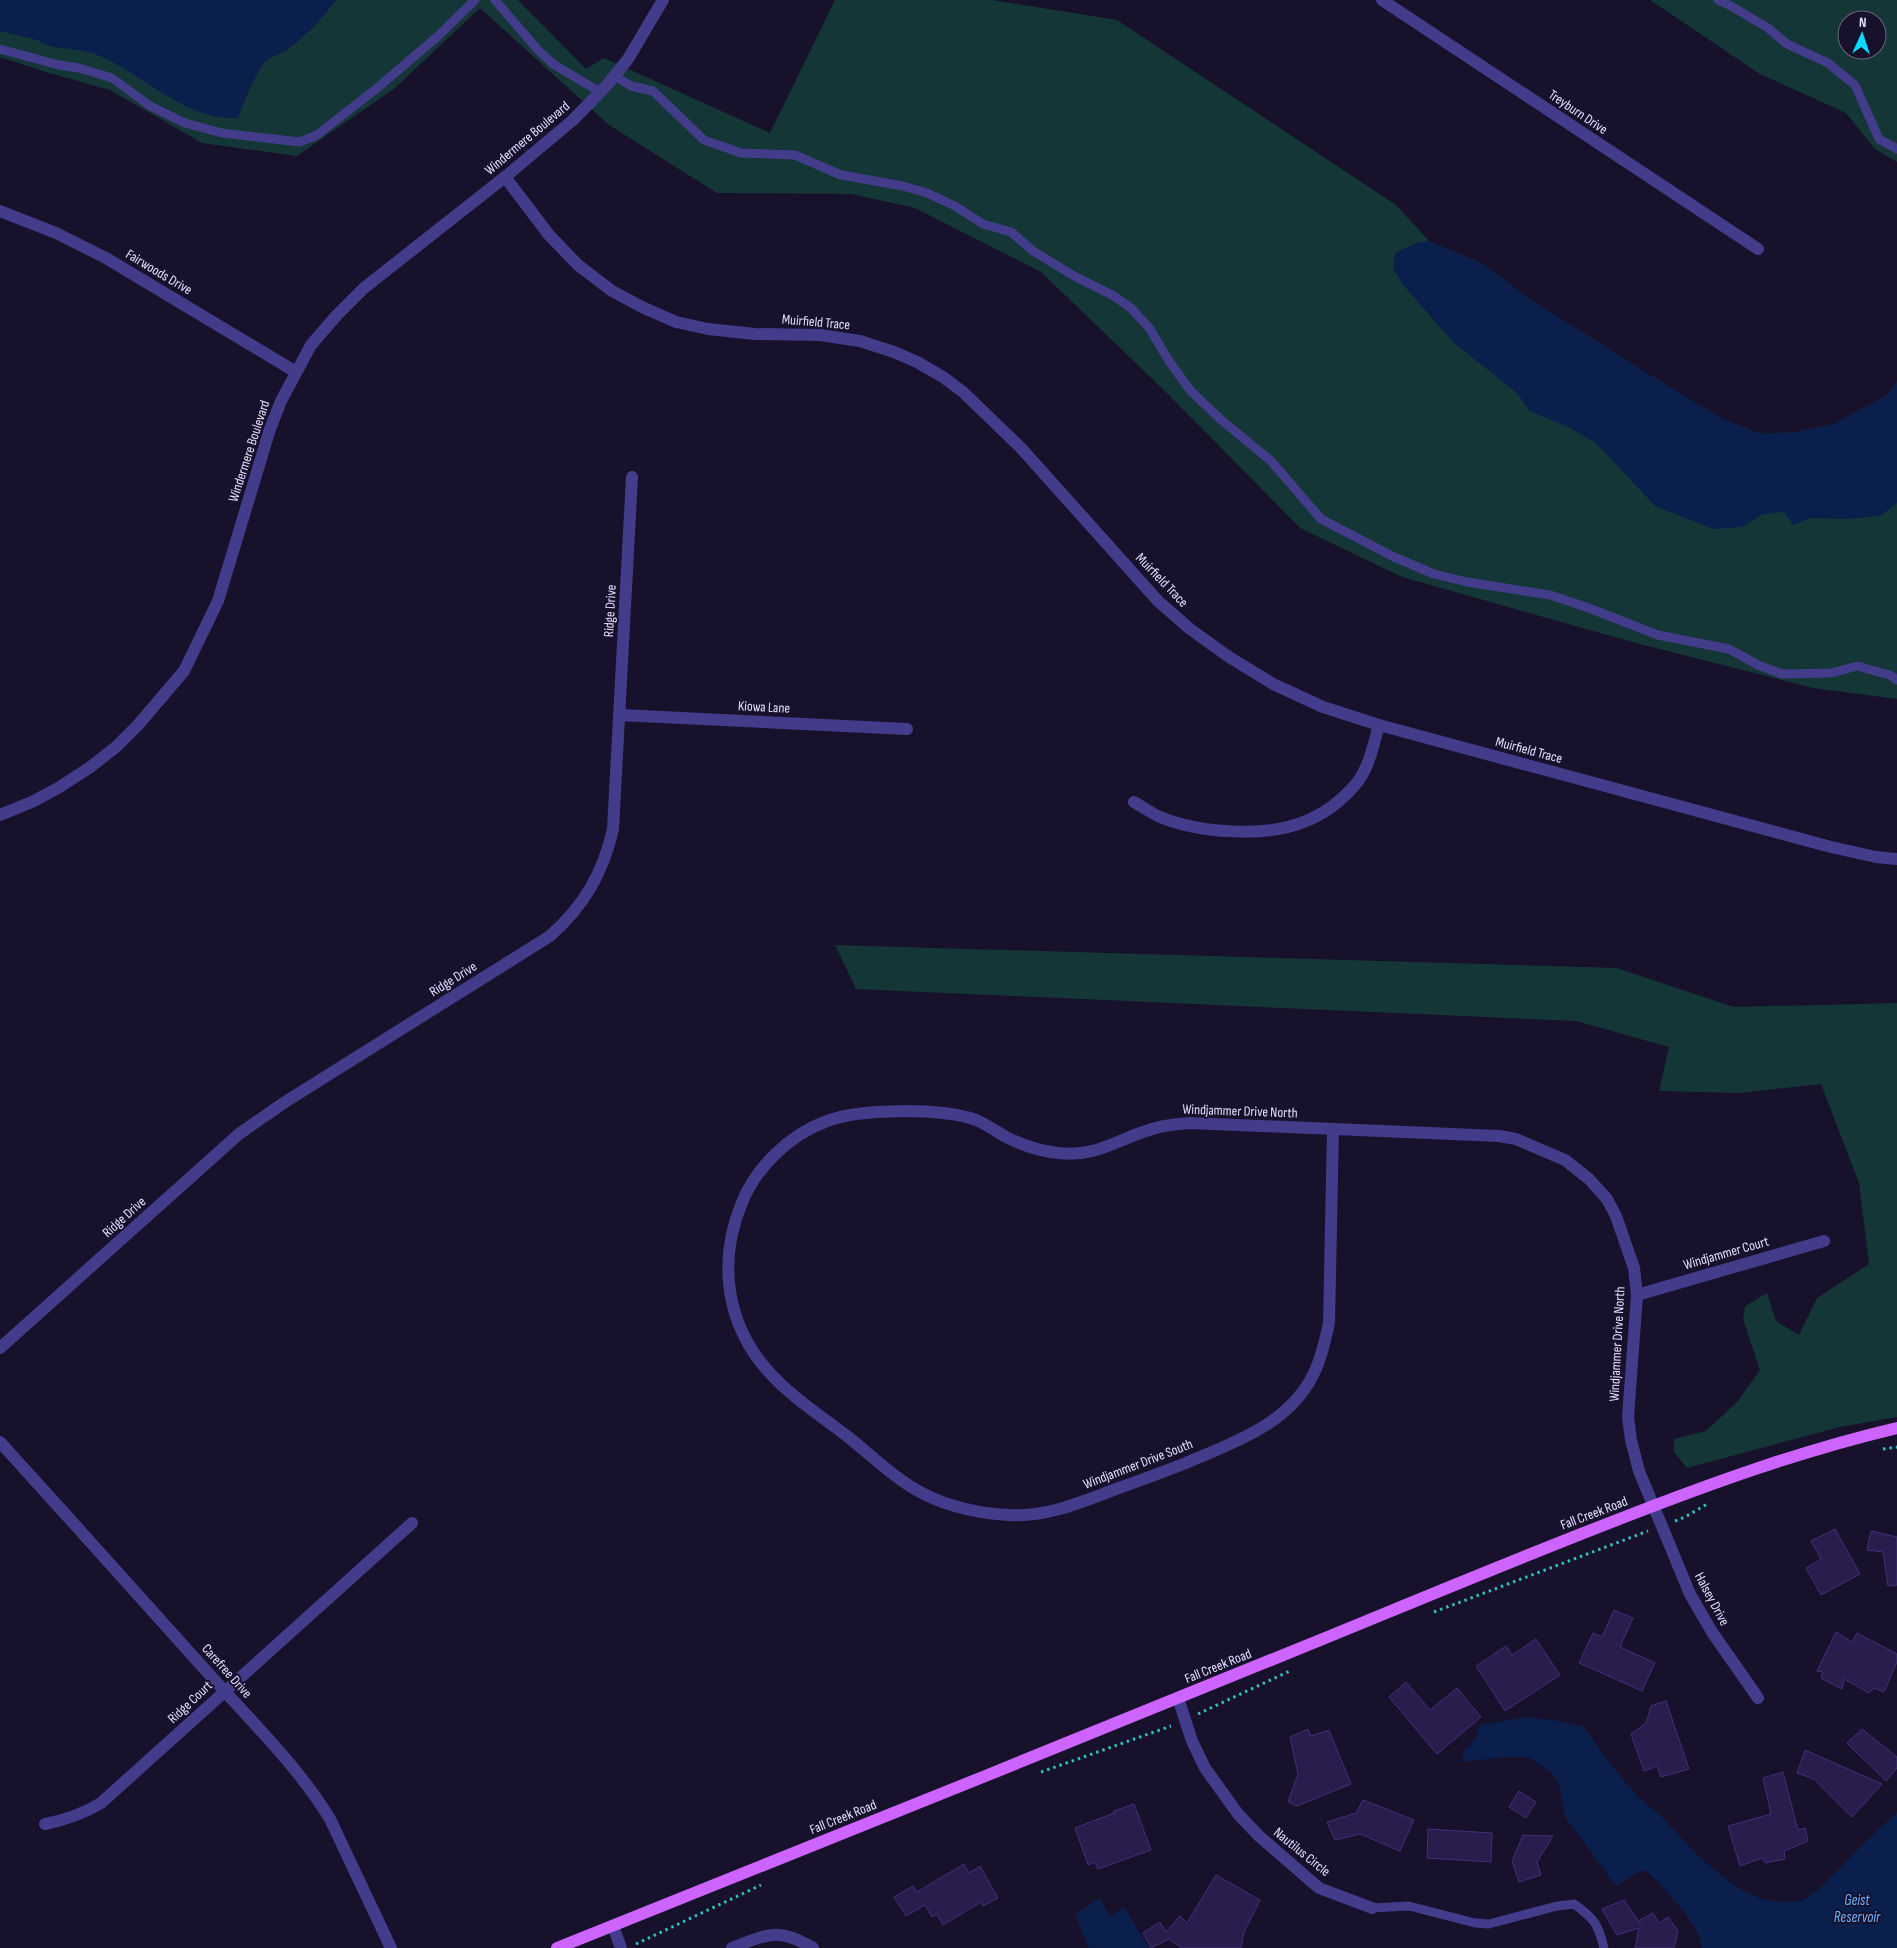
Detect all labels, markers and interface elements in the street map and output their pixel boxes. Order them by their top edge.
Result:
north arrow [1837,10,1887,60]
text: N [1858,14,1867,31]
street label: Treyburn Drive [1545,86,1611,138]
street label: Windermere Boulevard [481,97,573,178]
street label: Fairwoods Drive [123,246,195,298]
street label: Muirfield Trace [781,311,851,333]
street label: Windermere Boulevard [225,398,273,504]
street label: Muirfield Trace [1132,549,1192,611]
street label: Ridge Drive [600,584,620,638]
street label: Kiowa Lane [737,697,791,717]
street label: Muirfield Trace [1494,733,1564,767]
street label: Ridge Drive [426,958,480,1000]
street label: Windjammer Drive North [1182,1100,1298,1122]
street label: Ridge Drive [99,1193,149,1241]
street label: Windjammer Court [1681,1233,1771,1273]
street label: Windjammer Drive North [1605,1286,1629,1402]
street label: Windjammer Drive South [1081,1435,1195,1493]
street label: Fall Creek Road [1558,1492,1630,1534]
street label: Halsey Drive [1691,1570,1733,1628]
street label: Carefree Drive [198,1640,256,1702]
street label: Fall Creek Road [1182,1645,1254,1687]
street label: Ridge Court [164,1677,216,1727]
street label: Fall Creek Road [807,1796,879,1838]
street label: Nautilus Circle [1270,1824,1334,1880]
water label: Geist Reservoir [1834,1891,1881,1927]

